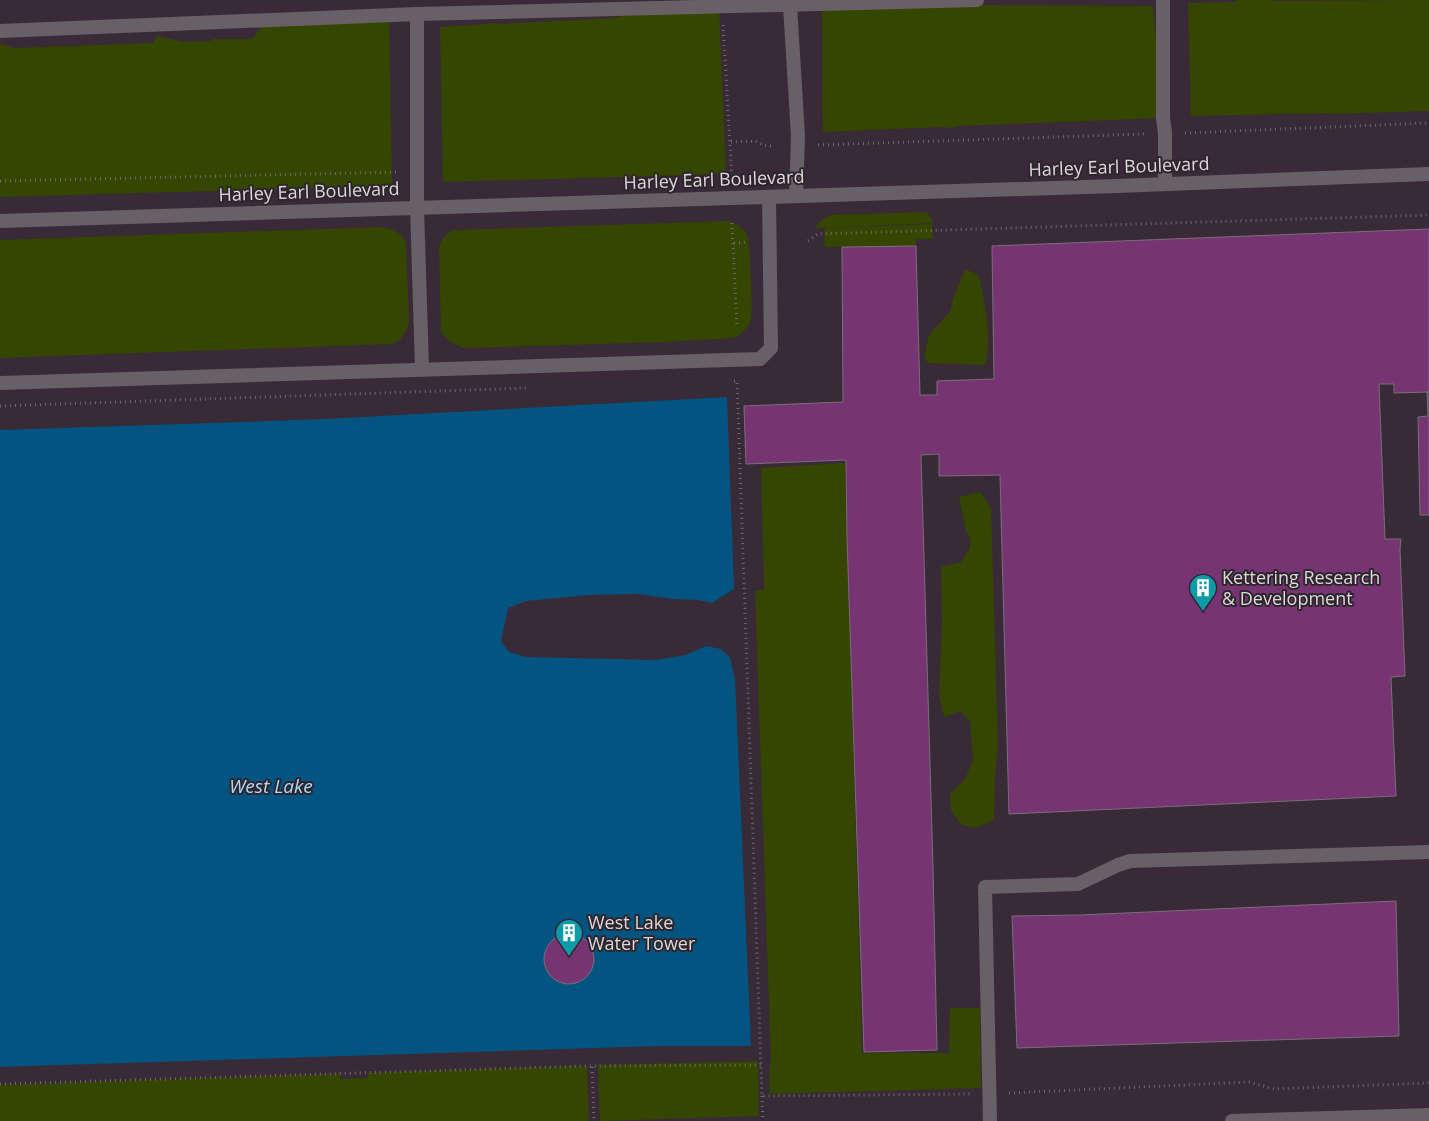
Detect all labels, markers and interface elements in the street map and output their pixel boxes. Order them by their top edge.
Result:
street label: Harley Earl Boulevard [1028,151,1210,181]
street label: Harley Earl Boulevard [623,164,805,194]
street label: Harley Earl Boulevard [218,176,400,206]
place label: Kettering Research & Development [1222,565,1380,610]
building icon: Kettering Research & Development [1188,573,1218,612]
water label: West Lake [229,773,313,799]
place label: West Lake Water Tower [588,910,696,955]
building icon: West Lake Water Tower [554,918,584,957]

